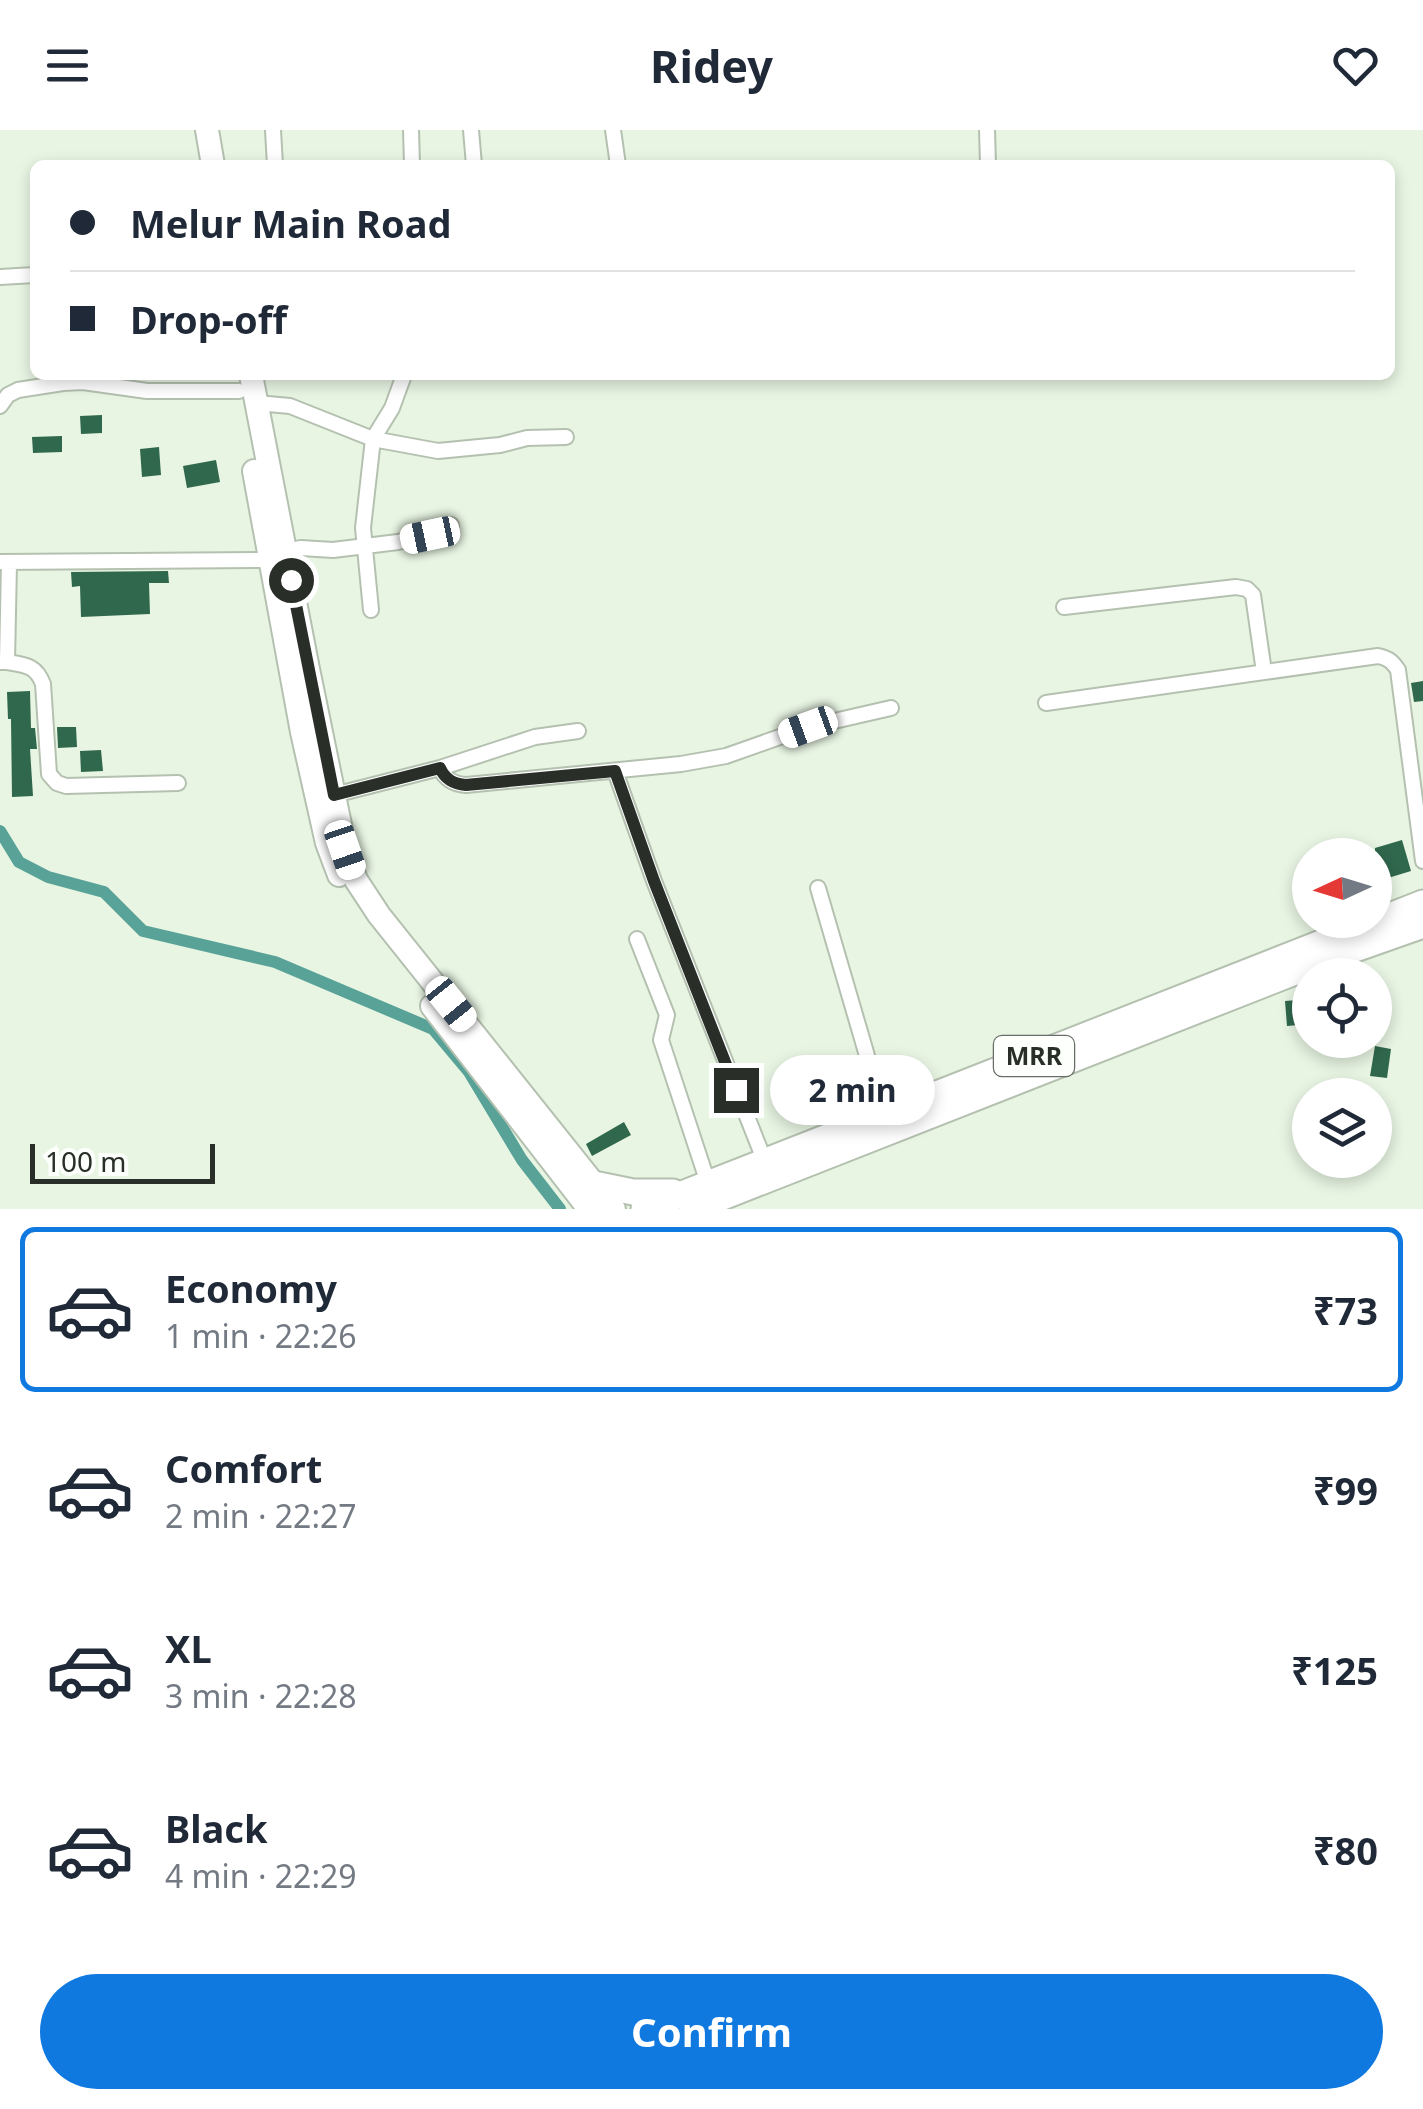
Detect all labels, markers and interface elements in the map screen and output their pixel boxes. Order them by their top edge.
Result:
text: Ridey [650,35,773,96]
icon: menu [40,38,95,93]
icon: heart [1328,38,1383,93]
text: Melur Main Road [130,197,451,249]
text: Drop-off [130,293,287,345]
car [398,514,462,556]
route start [269,558,314,603]
car [775,703,841,751]
car [321,817,369,883]
north arrow [1292,838,1392,938]
map controls [1292,838,1392,1178]
button: locate [1292,958,1392,1058]
car [420,971,482,1037]
road number: MRR [994,1036,1074,1076]
callout: 2 min [771,1055,936,1125]
route end [714,1068,759,1113]
text: 2 min [808,1068,897,1111]
button: layers [1292,1078,1392,1178]
scale bar [30,1139,215,1184]
text: 100 m [45,1142,127,1180]
text: Economy [165,1262,337,1314]
icon: car [45,1265,135,1355]
text: ₹73 [1313,1284,1378,1336]
text: 1 min · 22:26 [165,1314,357,1357]
text: Comfort [165,1442,322,1494]
icon: car [45,1445,135,1535]
text: ₹99 [1313,1464,1378,1516]
text: 2 min · 22:27 [165,1494,357,1537]
text: XL [165,1622,212,1674]
icon: car [45,1625,135,1715]
text: ₹125 [1291,1644,1378,1696]
text: 3 min · 22:28 [165,1674,357,1717]
text: Black [165,1802,268,1854]
icon: car [45,1805,135,1895]
text: ₹80 [1313,1824,1378,1876]
text: 4 min · 22:29 [165,1854,357,1897]
button: Confirm [40,1974,1383,2089]

